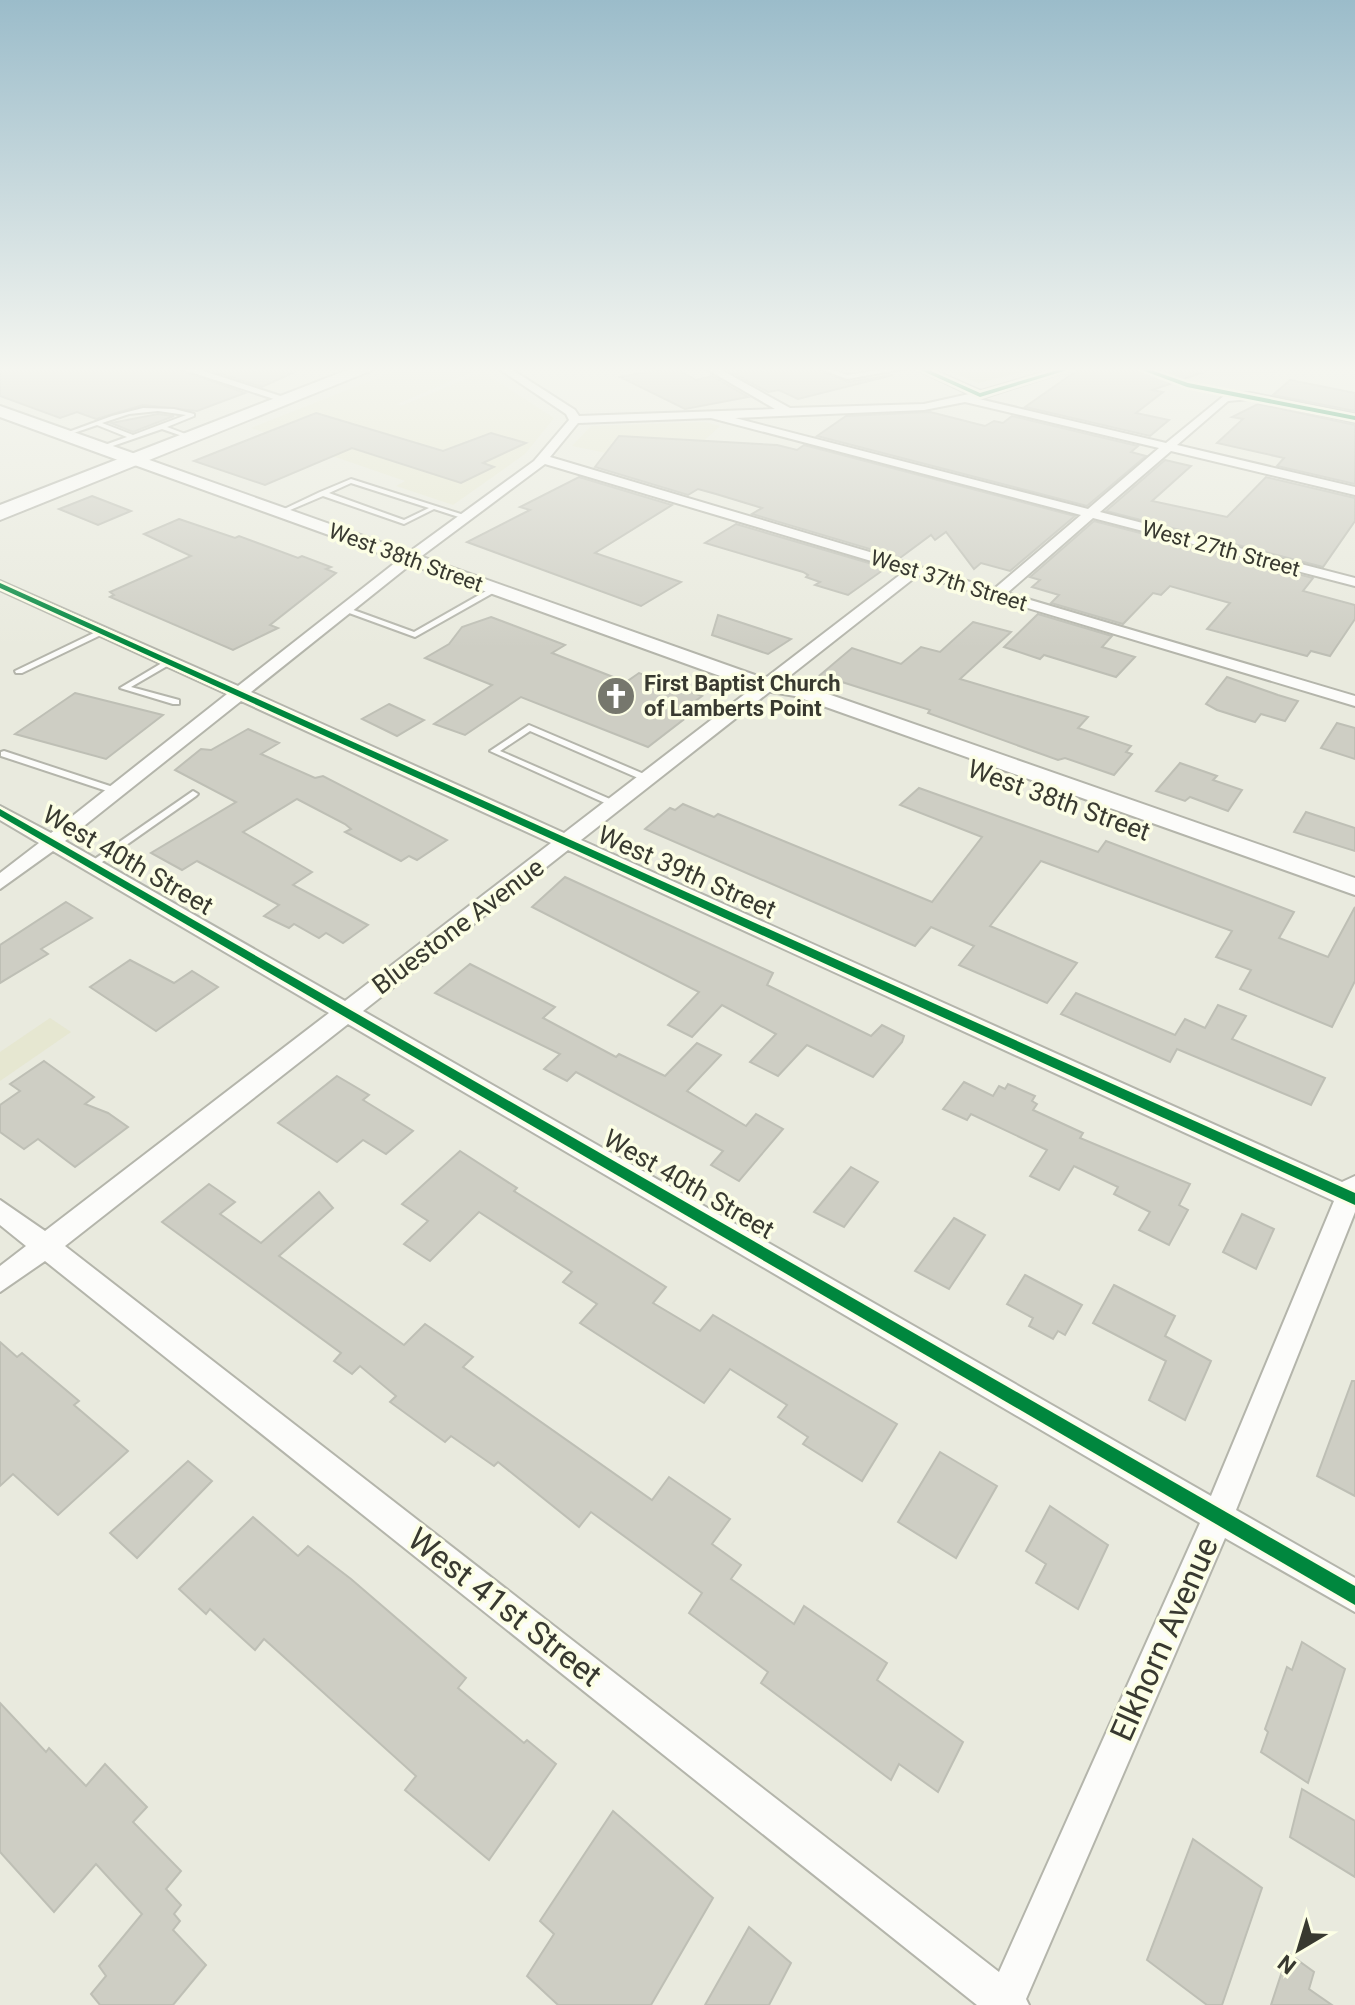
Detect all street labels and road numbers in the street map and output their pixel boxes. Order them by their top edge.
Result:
street label: West 27th Street [1139,515,1303,582]
street label: West 38th Street [325,518,486,597]
street label: West 37th Street [868,545,1030,616]
street label: West 38th Street [964,753,1154,847]
street label: West 40th Street [37,799,219,921]
street label: West 39th Street [593,819,781,925]
street label: Bluestone Avenue [366,852,550,1000]
street label: West 40th Street [598,1123,780,1245]
street label: West 41st Street [401,1520,609,1694]
street label: Elkhorn Avenue [1102,1531,1226,1747]

